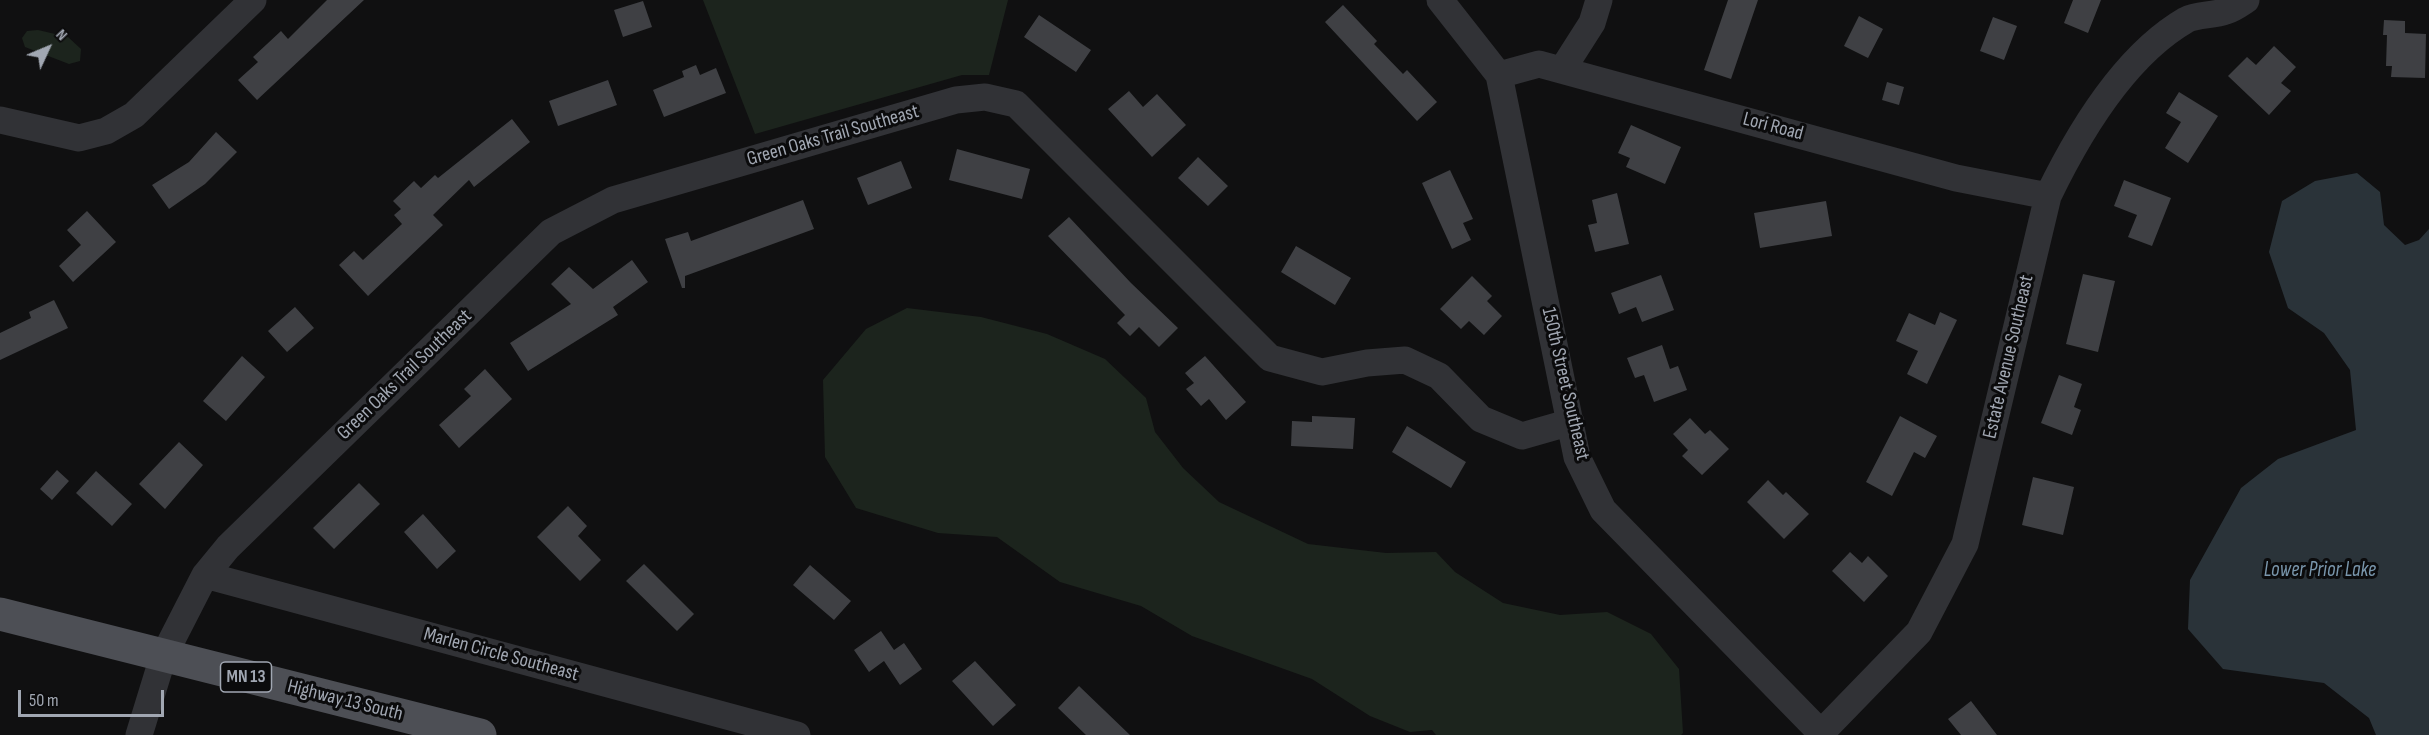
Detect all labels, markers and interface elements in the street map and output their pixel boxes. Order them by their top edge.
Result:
north arrow [18,18,78,78]
text: N [52,25,71,45]
street label: Green Oaks Trail Southeast [744,100,922,172]
street label: Lori Road [1740,107,1806,147]
street label: Estate Avenue Southeast [1978,273,2040,441]
street label: Green Oaks Trail Southeast [333,305,477,445]
street label: 150th Street Southeast [1536,305,1594,463]
water label: Lower Prior Lake [2264,558,2376,584]
street label: Marlen Circle Southeast [421,623,581,687]
road number: MN 13 [220,662,272,692]
street label: Highway 13 South [285,675,405,727]
scale bar [21,678,166,716]
text: 50 m [29,690,59,711]

